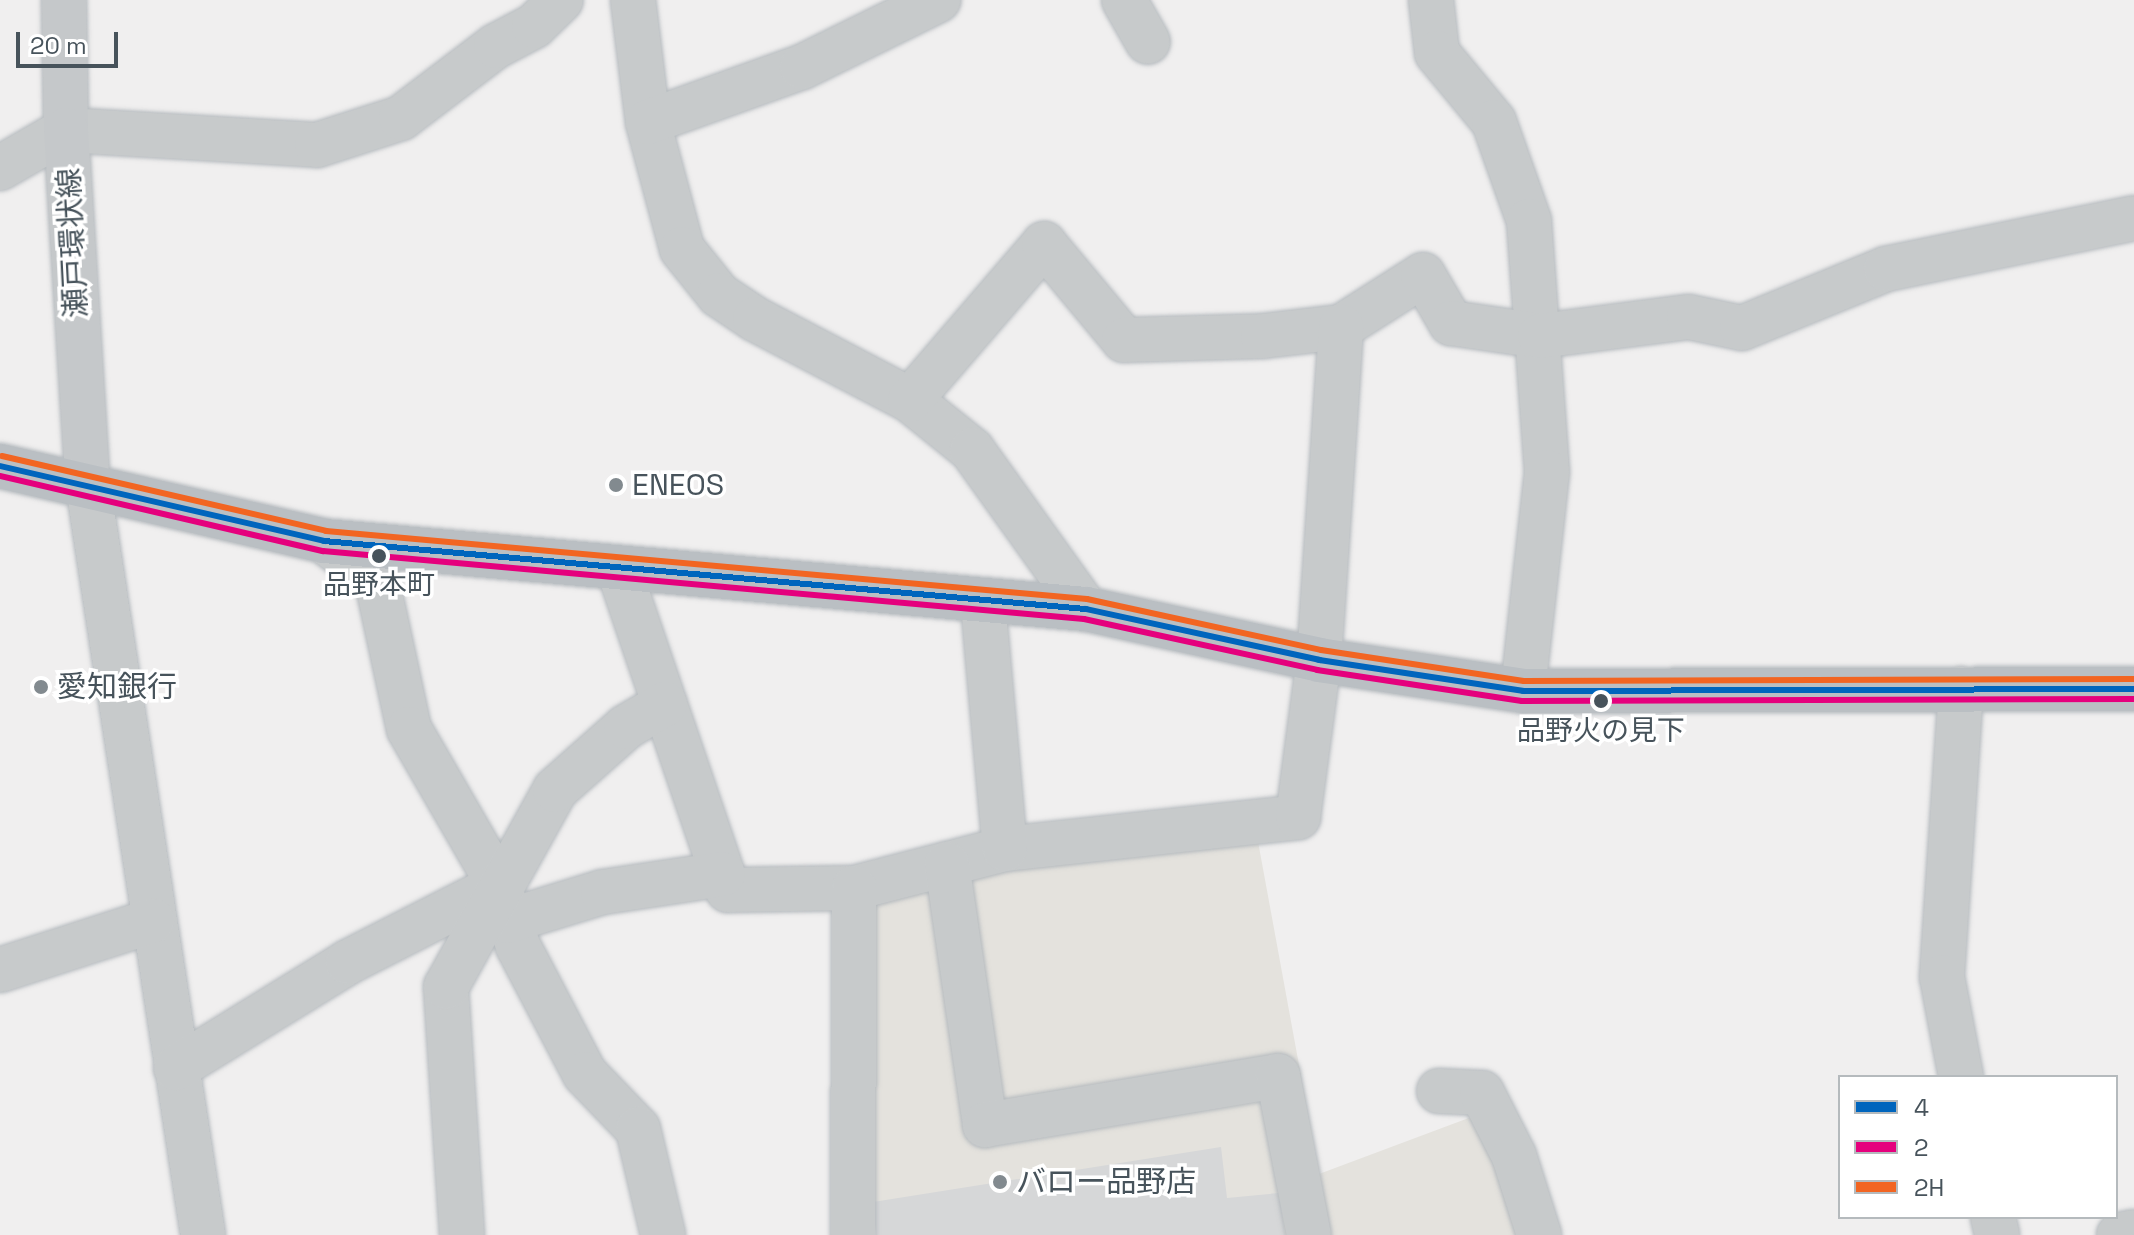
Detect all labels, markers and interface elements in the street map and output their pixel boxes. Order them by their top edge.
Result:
scale bar [20,16,122,66]
text: 20 m [30,30,87,61]
street label: 瀬戸環状線 [51,167,95,319]
place label: ENEOS [632,467,724,503]
marker: ENEOS [607,476,625,494]
marker: 品野本町 [371,548,387,564]
place label: 品野本町 [323,567,435,601]
place label: 愛知銀行 [57,669,177,705]
marker: 愛知銀行 [32,678,50,696]
marker: 品野火の見下 [1593,693,1609,709]
place label: 品野火の見下 [1517,713,1685,747]
legend [1838,1075,2118,1219]
text: 4 [1914,1092,1929,1123]
text: 2 [1914,1132,1928,1163]
place label: バロー品野店 [1016,1164,1196,1200]
text: 2H [1914,1172,1944,1203]
marker: バロー品野店 [991,1173,1009,1191]

